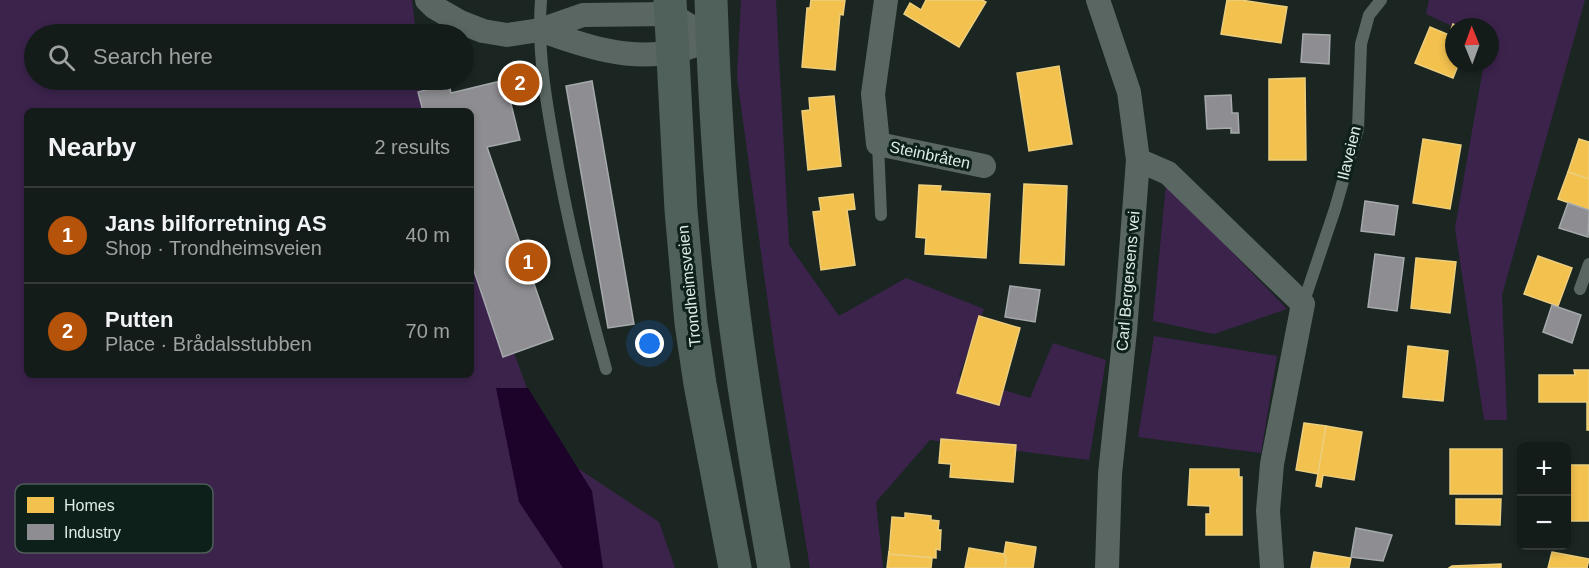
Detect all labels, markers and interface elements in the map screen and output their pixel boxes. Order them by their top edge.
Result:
north arrow [1445,18,1499,72]
search box [24,24,474,90]
icon: search [45,41,78,74]
text: Search here [93,44,213,69]
pin: 2 [500,60,540,106]
street label: Ilaveien [1334,124,1364,182]
text: Nearby [48,132,136,162]
text: 2 results [374,136,450,158]
street label: Steinbråten [888,138,972,172]
street label: Carl Bergersens vei [1113,210,1143,352]
text: Jans bilforretning AS [105,211,327,236]
text: 1 [62,224,73,246]
text: 40 m [406,224,450,246]
street label: Trondheimsveien [674,224,704,348]
text: Shop · Trondheimsveien [105,237,322,259]
pin: 1 [508,240,548,284]
text: Putten [105,307,173,332]
text: 2 [62,320,73,342]
text: 70 m [406,320,450,342]
your location [635,329,664,358]
text: Place · Brådalsstubben [105,333,312,355]
map controls [1517,442,1571,550]
button: + [1517,442,1571,496]
legend [15,484,213,553]
button: − [1517,496,1571,550]
text: Homes [64,497,115,514]
text: Industry [64,524,121,541]

